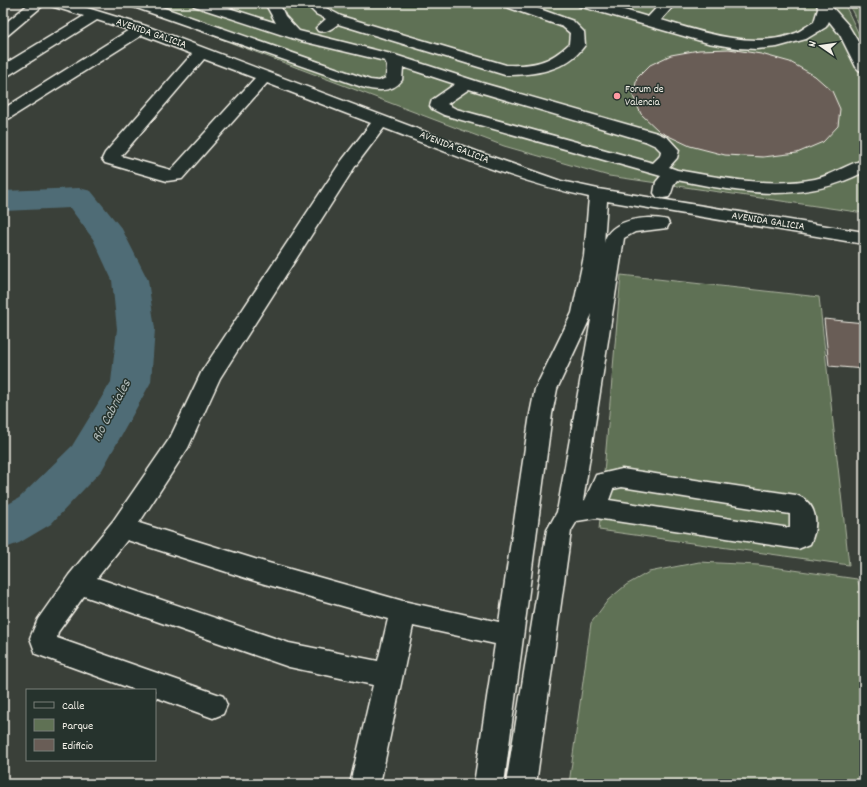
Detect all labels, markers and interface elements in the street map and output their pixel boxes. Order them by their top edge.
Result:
street label: AVENIDA GALICIA [114,14,188,54]
north arrow [801,26,841,66]
text: N [805,39,822,49]
place label: Forum de Valencia [625,82,664,111]
marker: Forum de Valencia [612,91,622,101]
street label: AVENIDA GALICIA [417,127,491,169]
street label: AVENIDA GALICIA [730,208,806,236]
water label: Río Cabriales [87,375,137,446]
legend [26,689,156,761]
text: Calle [62,698,85,715]
text: Parque [62,718,93,735]
text: Edificio [62,738,93,755]

